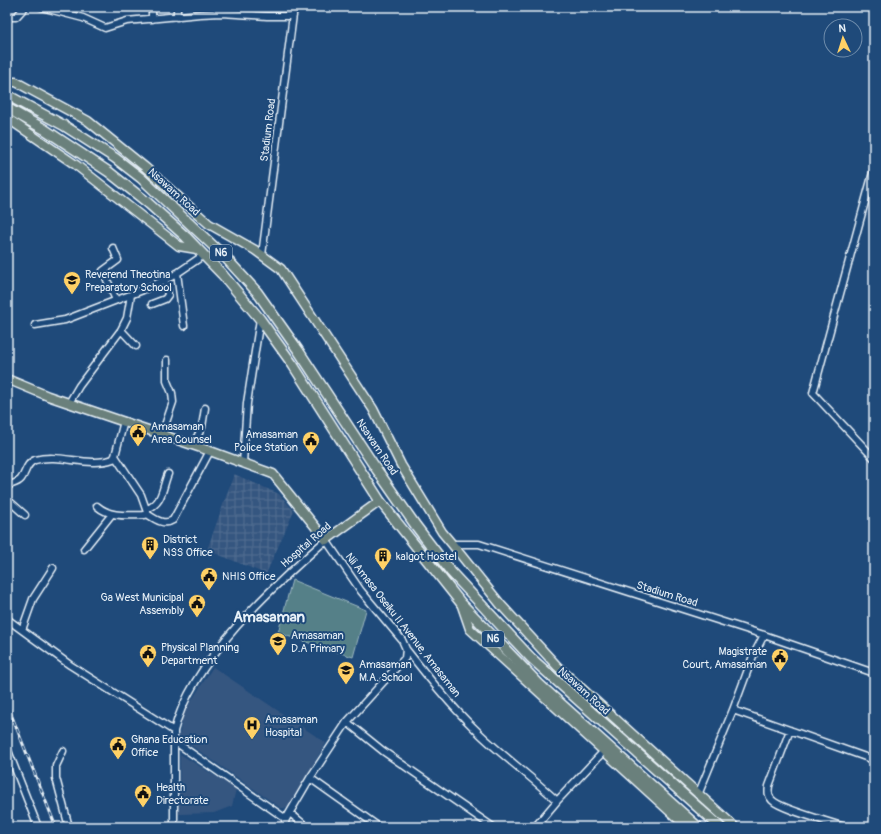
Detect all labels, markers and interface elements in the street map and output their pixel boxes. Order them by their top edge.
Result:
north arrow [823,18,863,58]
text: N [838,22,847,35]
street label: Stadium Road [258,98,278,162]
street label: Nsawam Road [146,165,202,219]
road number: N6 [210,245,232,261]
place label: Reverend Theotina Preparatory School [85,268,172,294]
school or university icon: Reverend Theotina Preparatory School [62,270,82,295]
street label: Nsawam Road [353,416,401,478]
place label: Amasaman Area Counsel [151,420,212,446]
public building icon: Amasaman Area Counsel [128,422,148,447]
place label: Amasaman Police Station [234,428,298,454]
public building icon: Amasaman Police Station [301,430,321,455]
street label: Hospital Road [278,520,334,570]
place label: District NSS Office [163,533,213,559]
building icon: District NSS Office [140,535,160,560]
building icon: kalgot Hostel [373,546,393,571]
street label: Nii Amasa Oseiku II Avenue, Amasaman [343,550,463,700]
place label: kalgot Hostel [396,550,457,563]
public building icon: NHIS Office [199,566,219,591]
place label: NHIS Office [222,570,276,583]
street label: Stadium Road [635,579,699,609]
place label: Ga West Municipal Assembly [101,591,184,617]
public building icon: Ga West Municipal Assembly [187,593,207,618]
district label: Amasaman [233,608,305,627]
place label: Amasaman D.A Primary [291,629,345,655]
school or university icon: Amasaman D.A Primary [268,631,288,656]
road number: N6 [482,631,504,647]
place label: Physical Planning Department [161,641,240,667]
public building icon: Physical Planning Department [138,643,158,668]
place label: Magistrate Court, Amasaman [683,645,768,671]
public building icon: Magistrate Court, Amasaman [770,647,790,672]
place label: Amasaman M.A. School [359,658,413,684]
school or university icon: Amasaman M.A. School [336,660,356,685]
street label: Nsawam Road [556,664,612,718]
place label: Amasaman Hospital [265,713,318,739]
hospital icon: Amasaman Hospital [242,715,262,740]
place label: Ghana Education Office [131,733,207,759]
public building icon: Ghana Education Office [108,735,128,760]
place label: Health Directorate [156,781,209,807]
public building icon: Health Directorate [133,783,153,808]

